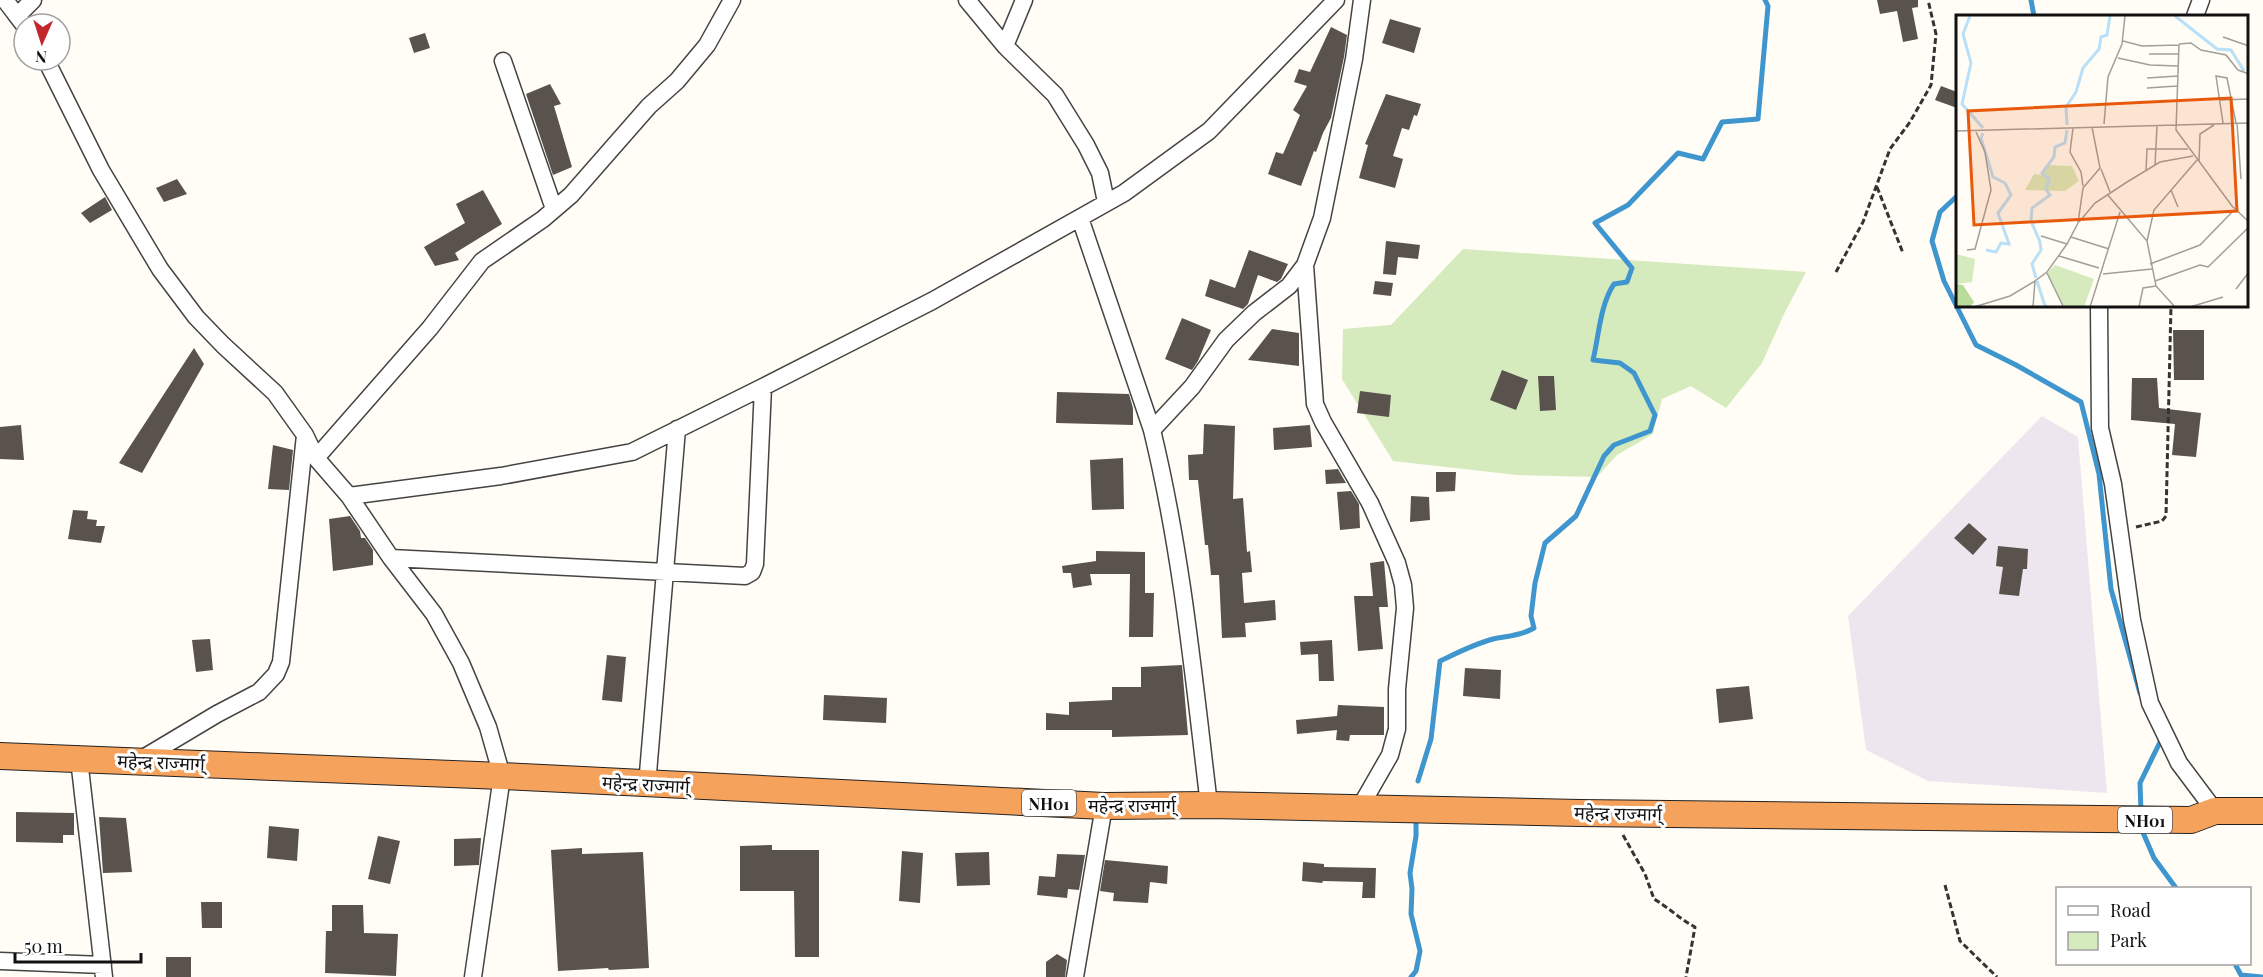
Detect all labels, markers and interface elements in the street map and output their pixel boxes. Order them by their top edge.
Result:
north arrow [12,12,72,72]
inset map [1956,15,2248,308]
text: N [34,47,48,68]
street label: महेन्द्र राज्मार्ग् [117,748,208,776]
street label: महेन्द्र राज्मार्ग् [602,770,693,798]
road number: NH01 [1022,790,1076,816]
street label: महेन्द्र राज्मार्ग् [1088,793,1179,817]
street label: महेन्द्र राज्मार्ग् [1574,800,1665,826]
road number: NH01 [2118,807,2172,833]
legend [2056,887,2251,965]
text: Road [2110,898,2151,922]
scale bar [15,926,141,964]
text: Park [2110,928,2147,952]
text: 50 m [24,934,63,958]

